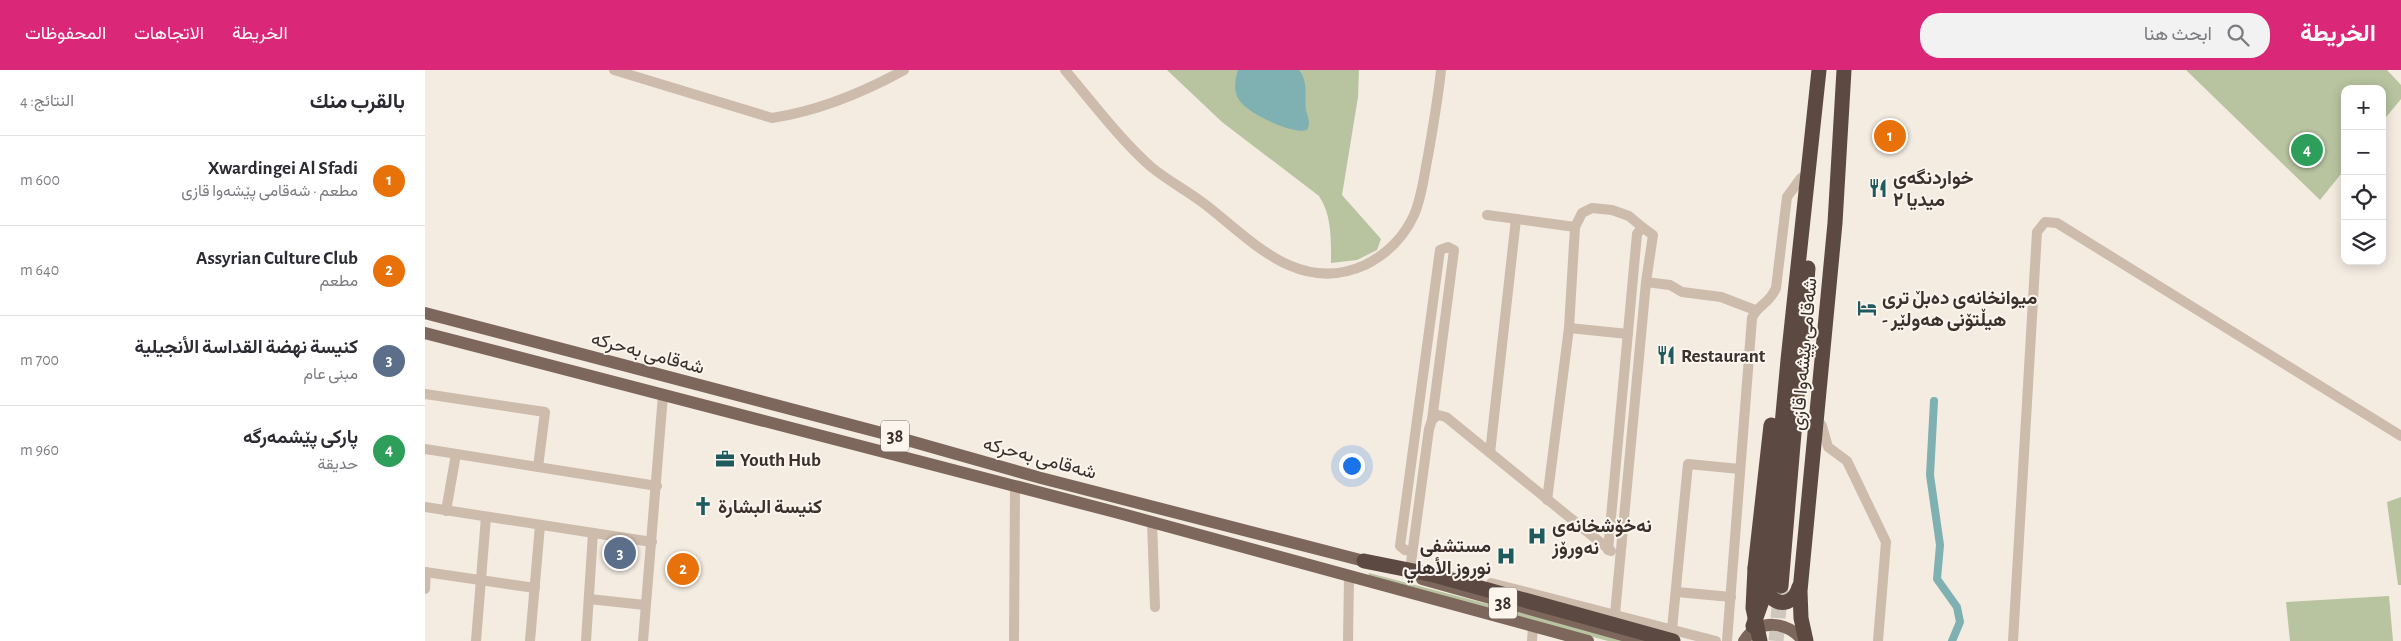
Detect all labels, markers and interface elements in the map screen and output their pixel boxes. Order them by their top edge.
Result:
search box [1920,13,2270,58]
icon: search [2224,21,2252,49]
text: الخريطة [2300,22,2376,46]
text: المحفوظات [25,25,106,43]
text: الاتجاهات [134,25,204,43]
text: الخريطة [232,25,288,43]
text: ابحث هنا [2144,25,2212,44]
map controls [2341,85,2386,265]
button: + [2341,85,2386,130]
text: بالقرب منك [310,91,405,112]
text: النتائج: 4 [20,93,74,109]
pin: 1 [1874,117,1906,155]
button: − [2341,130,2386,175]
pin: 4 [2291,131,2323,169]
text: Xwardingei Al Sfadi [208,159,358,178]
place label: خواردنگەی میدیا ٢ [1893,168,1974,211]
text: 600 m [20,172,60,188]
text: 1 [386,172,392,188]
button: locate [2341,175,2386,220]
restaurant icon: خواردنگەی میدیا ٢ [1867,177,1889,199]
text: مطعم · شەقامی پێشەوا قازی [181,183,358,199]
button: layers [2341,220,2386,265]
text: Assyrian Culture Club [196,249,358,268]
text: 640 m [20,262,59,278]
text: 2 [385,262,393,278]
text: مطعم [319,273,358,289]
street label: شەقامی پێشەوا قازی [1788,277,1824,432]
place label: میوانخانەی دەبڵ تری - هیڵتۆنی هەولێر [1882,289,2037,332]
hotel icon: میوانخانەی دەبڵ تری - هیڵتۆنی هەولێر [1856,297,1878,319]
street label: شەقامی بەحرکە [589,329,706,379]
text: كنيسة نهضة القداسة الأنجيلية [135,338,358,357]
restaurant icon: Restaurant [1655,344,1677,366]
place label: Restaurant [1681,347,1766,366]
text: 700 m [20,352,59,368]
text: 3 [386,352,392,368]
text: مبنى عام [303,366,358,382]
road number: 38 [881,421,909,452]
text: پارکی پێشمەرگە [243,428,358,447]
street label: شەقامی بەحرکە [981,434,1098,484]
text: 960 m [20,442,59,458]
text: 4 [385,442,393,458]
office icon: Youth Hub [714,448,736,470]
place label: Youth Hub [740,451,821,470]
your location [1339,453,1365,479]
text: حديقة [318,456,358,472]
church icon: كنيسة البشارة [692,495,714,517]
place label: كنيسة البشارة [718,498,822,519]
place label: نەخۆشخانەی نەورۆز [1551,517,1652,560]
hospital icon: نەخۆشخانەی نەورۆز [1526,525,1548,547]
pin: 3 [604,534,636,572]
place label: مستشفى نوروز الأهلي [1404,537,1491,584]
hospital icon: مستشفى نوروز الأهلي [1495,545,1517,567]
pin: 2 [667,550,699,588]
road number: 38 [1489,588,1517,618]

